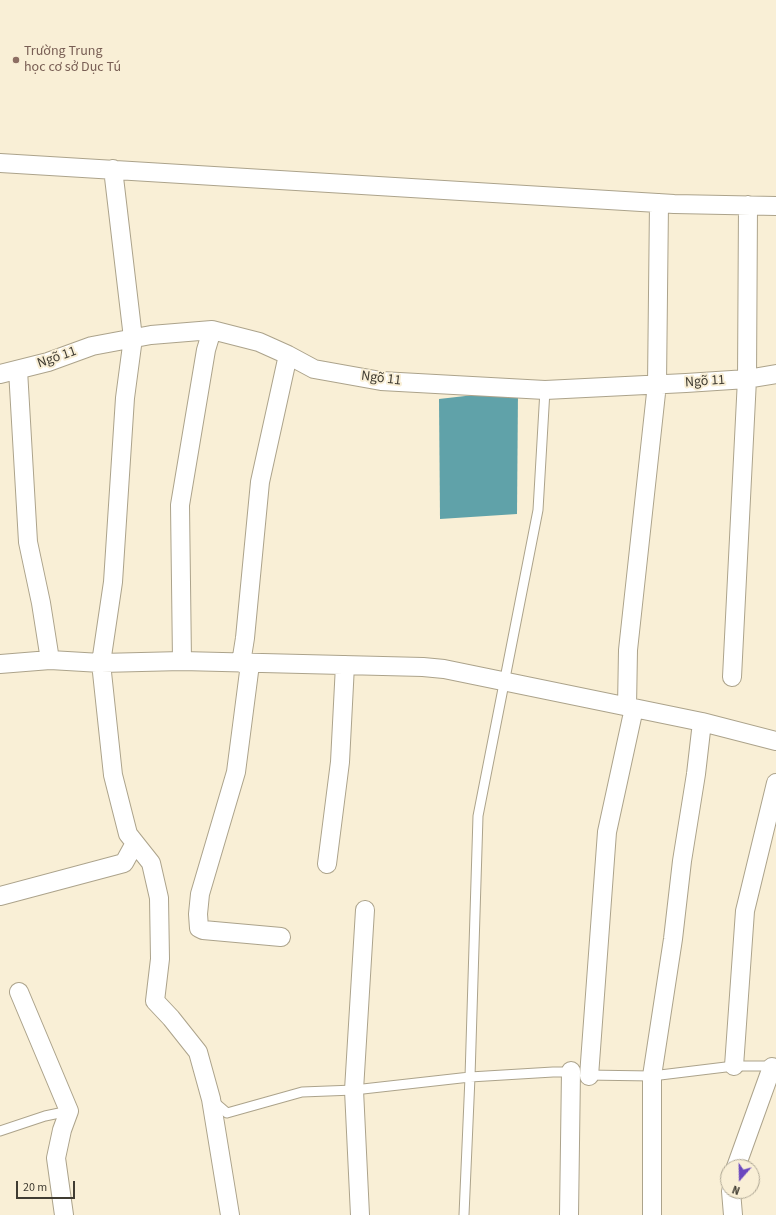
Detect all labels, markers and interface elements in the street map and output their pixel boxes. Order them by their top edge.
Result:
place label: Trường Trung học cơ sở Dục Tú [24,44,121,76]
marker: Trường Trung học cơ sở Dục Tú [11,55,21,65]
street label: Ngõ 11 [35,344,79,372]
street label: Ngõ 11 [360,368,402,390]
street label: Ngõ 11 [684,372,726,392]
north arrow [720,1159,760,1199]
scale bar [18,1173,77,1199]
text: 20 m [23,1179,47,1196]
text: N [730,1182,742,1198]

